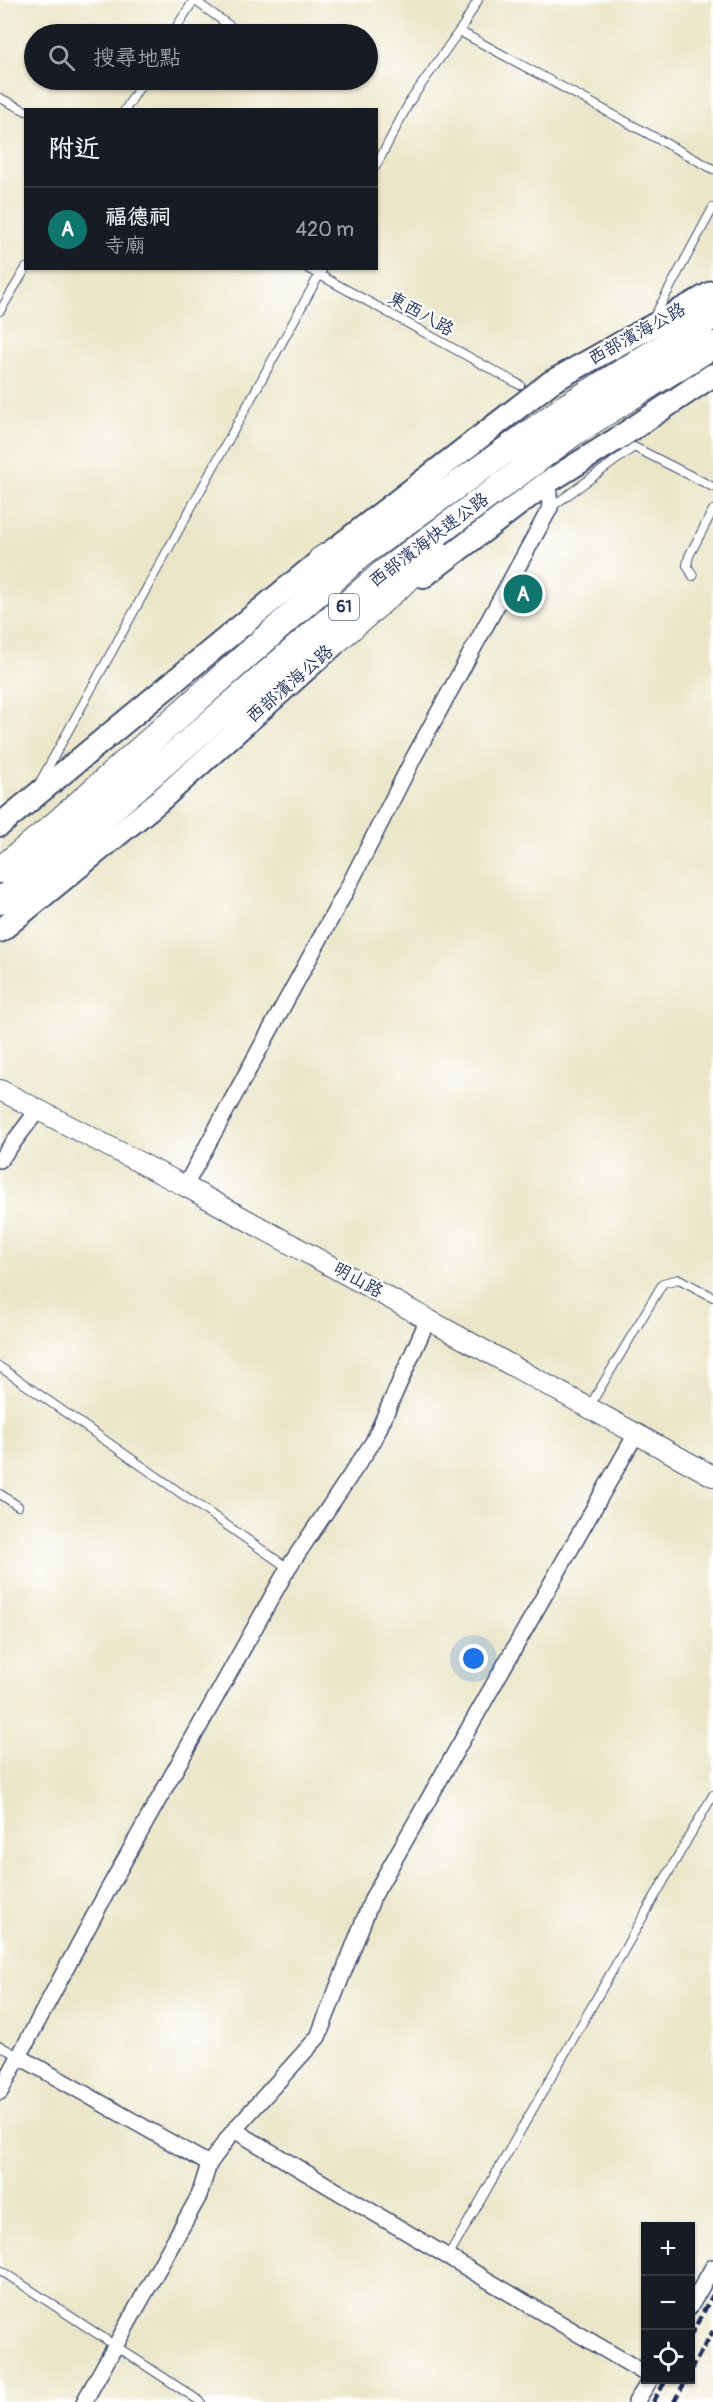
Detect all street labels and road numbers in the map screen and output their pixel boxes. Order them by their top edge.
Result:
street label: 東西八路 [384,286,458,342]
street label: 西部濱海公路 [584,298,690,370]
street label: 西部濱海快速公路 [365,487,493,593]
road number: 61 [329,594,359,620]
street label: 西部濱海公路 [242,640,338,728]
street label: 明山路 [329,1257,387,1303]

